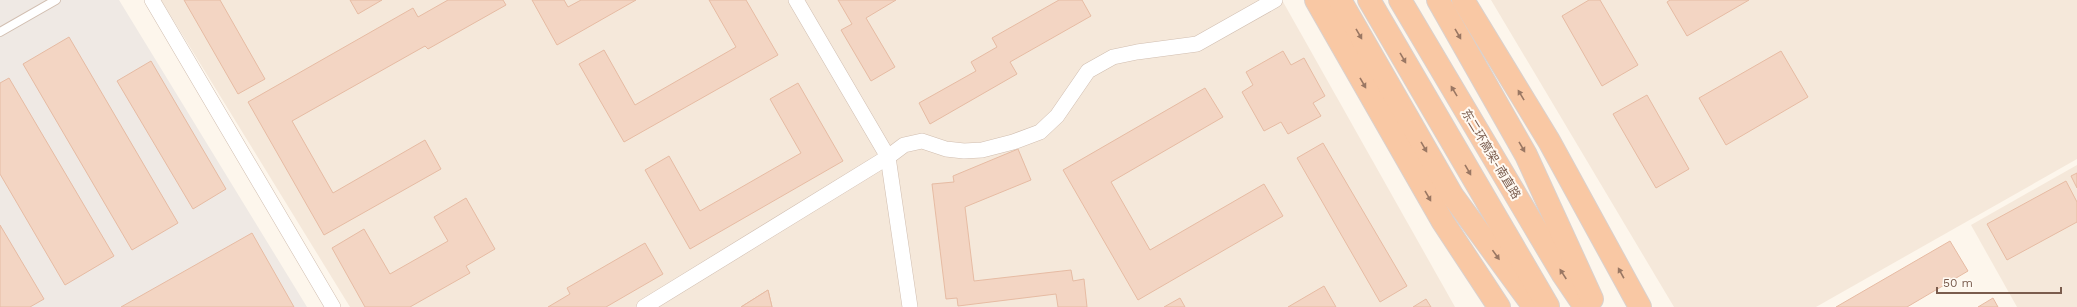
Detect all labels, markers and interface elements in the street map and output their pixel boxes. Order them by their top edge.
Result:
one-way arrow [1356,28,1363,40]
one-way arrow [1454,28,1461,40]
one-way arrow [1399,52,1406,64]
one-way arrow [1360,77,1367,89]
one-way arrow [1450,85,1457,97]
one-way arrow [1517,90,1525,100]
street label: 东二环高架-南直路 [1459,107,1523,201]
one-way arrow [1421,141,1428,153]
one-way arrow [1518,141,1525,153]
one-way arrow [1465,164,1472,176]
one-way arrow [1424,190,1431,202]
one-way arrow [1492,249,1500,260]
one-way arrow [1618,267,1625,279]
one-way arrow [1559,269,1567,280]
scale bar [1937,269,2061,295]
text: 50 m [1943,276,1973,290]

